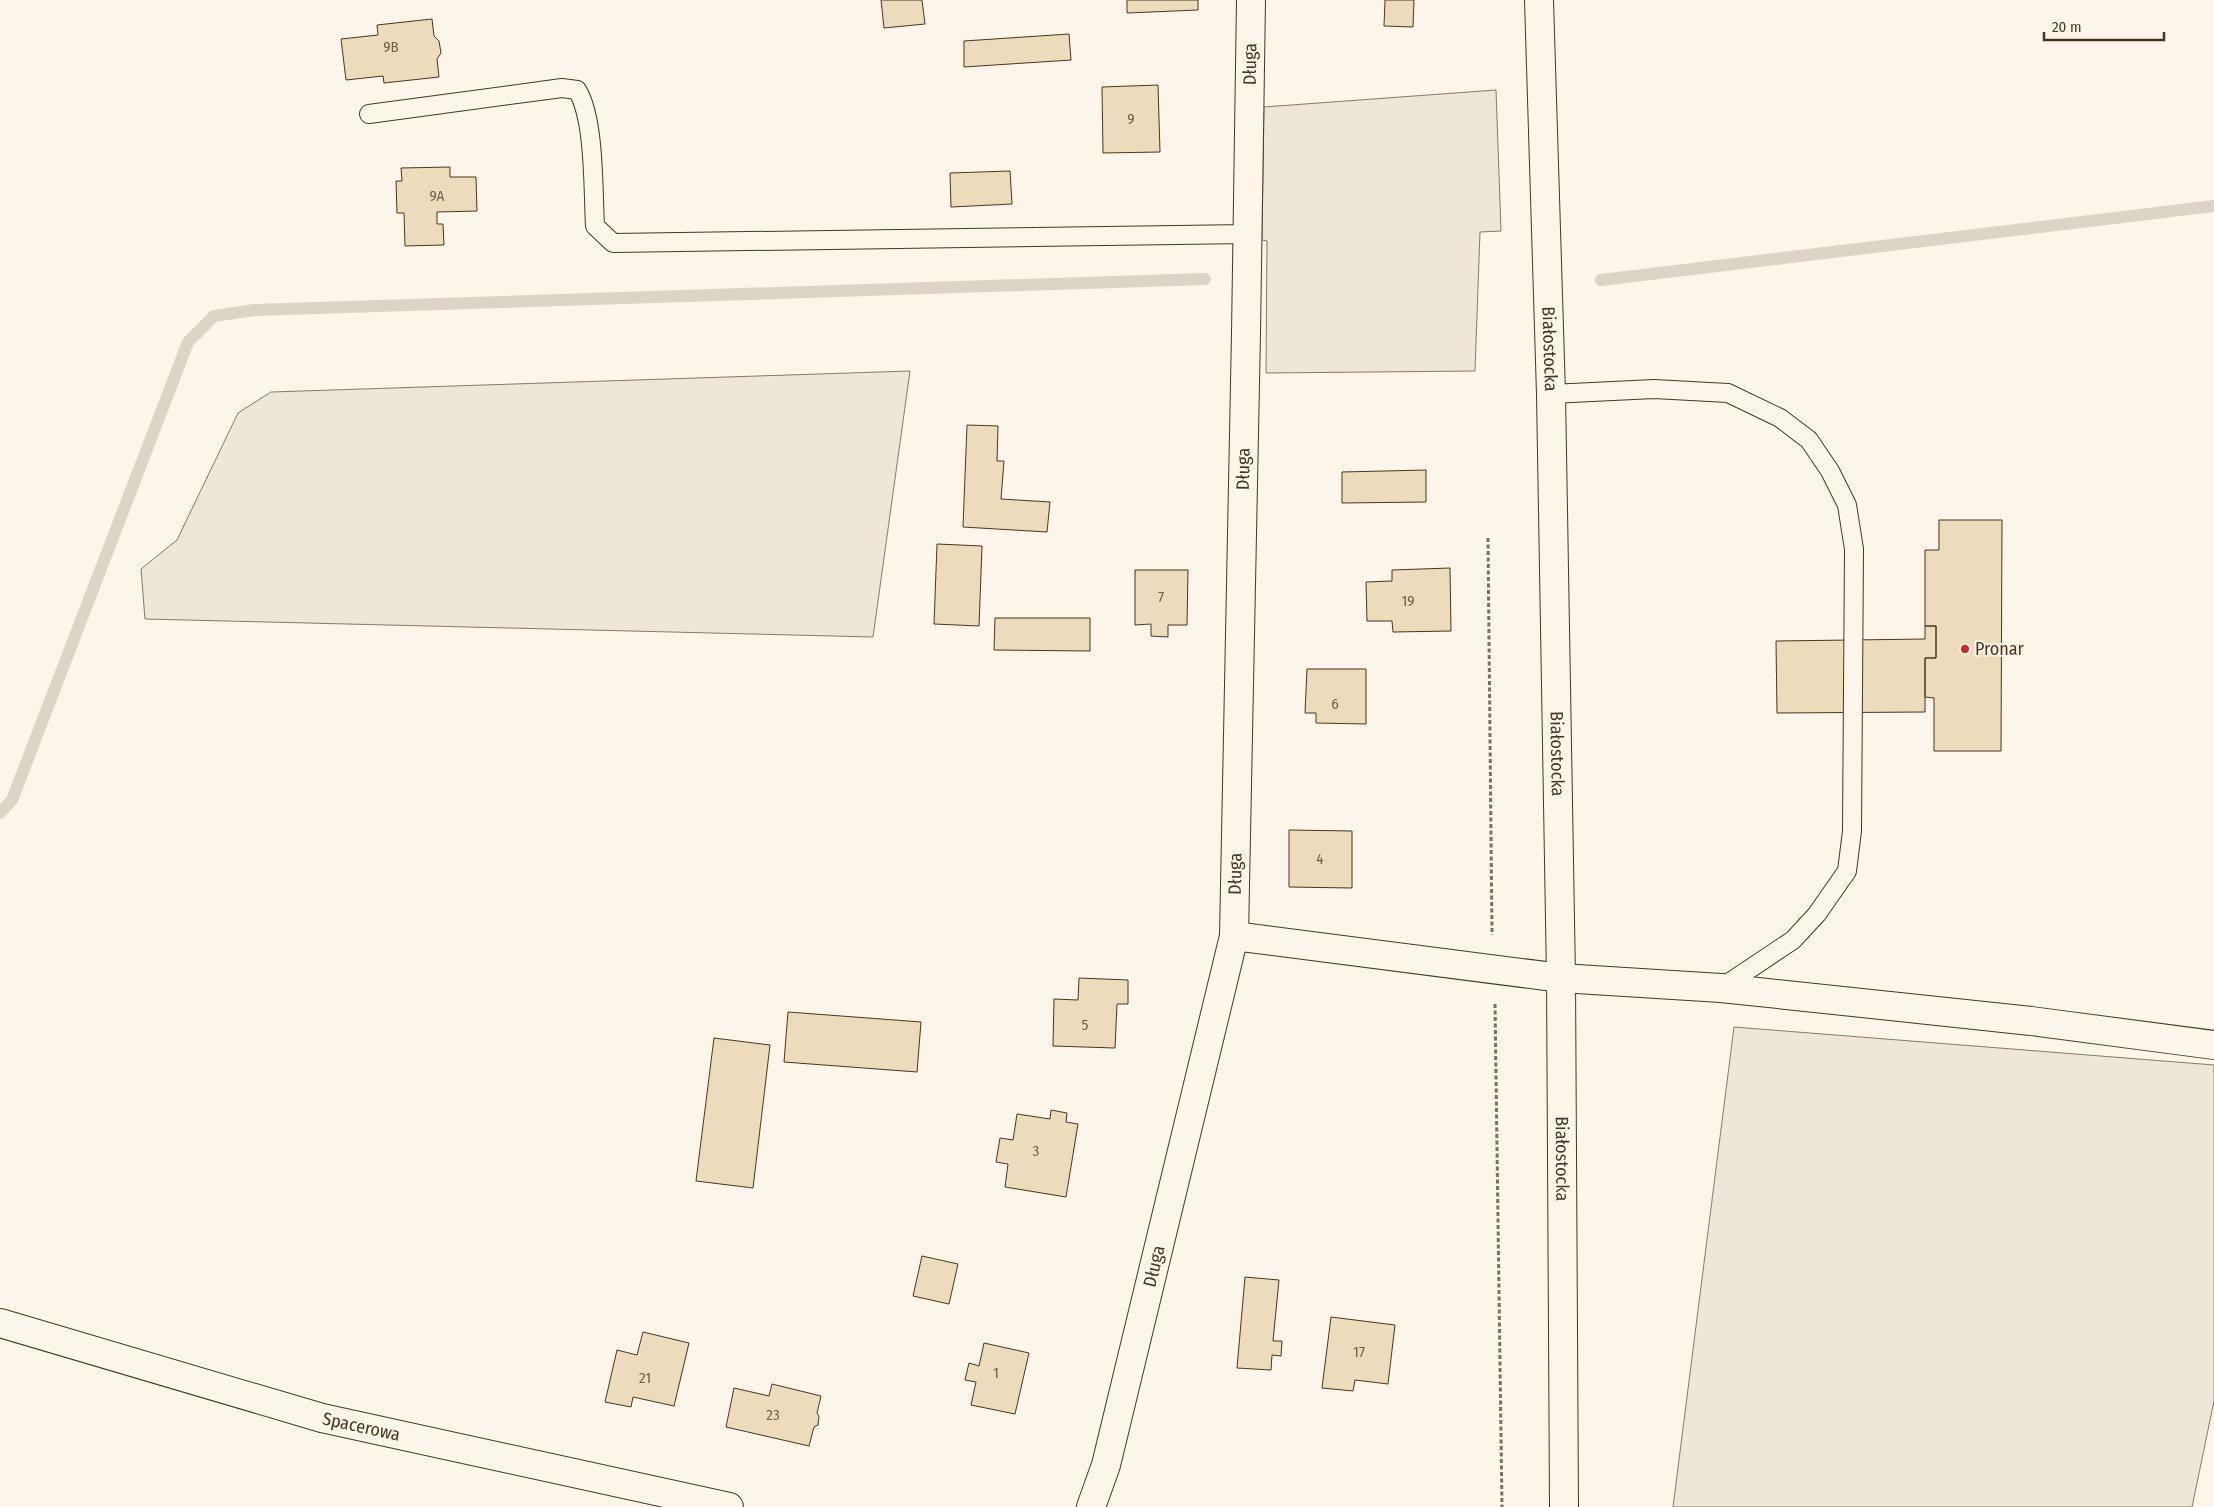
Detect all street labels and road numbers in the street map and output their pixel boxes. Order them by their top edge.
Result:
street label: Długa [1239,43,1261,85]
street label: Białostocka [1537,306,1562,392]
street label: Długa [1232,448,1255,490]
street label: Białostocka [1545,711,1569,797]
street label: Długa [1224,852,1247,895]
street label: Białostocka [1551,1116,1573,1201]
street label: Długa [1138,1243,1170,1289]
street label: Spacerowa [320,1407,403,1446]

